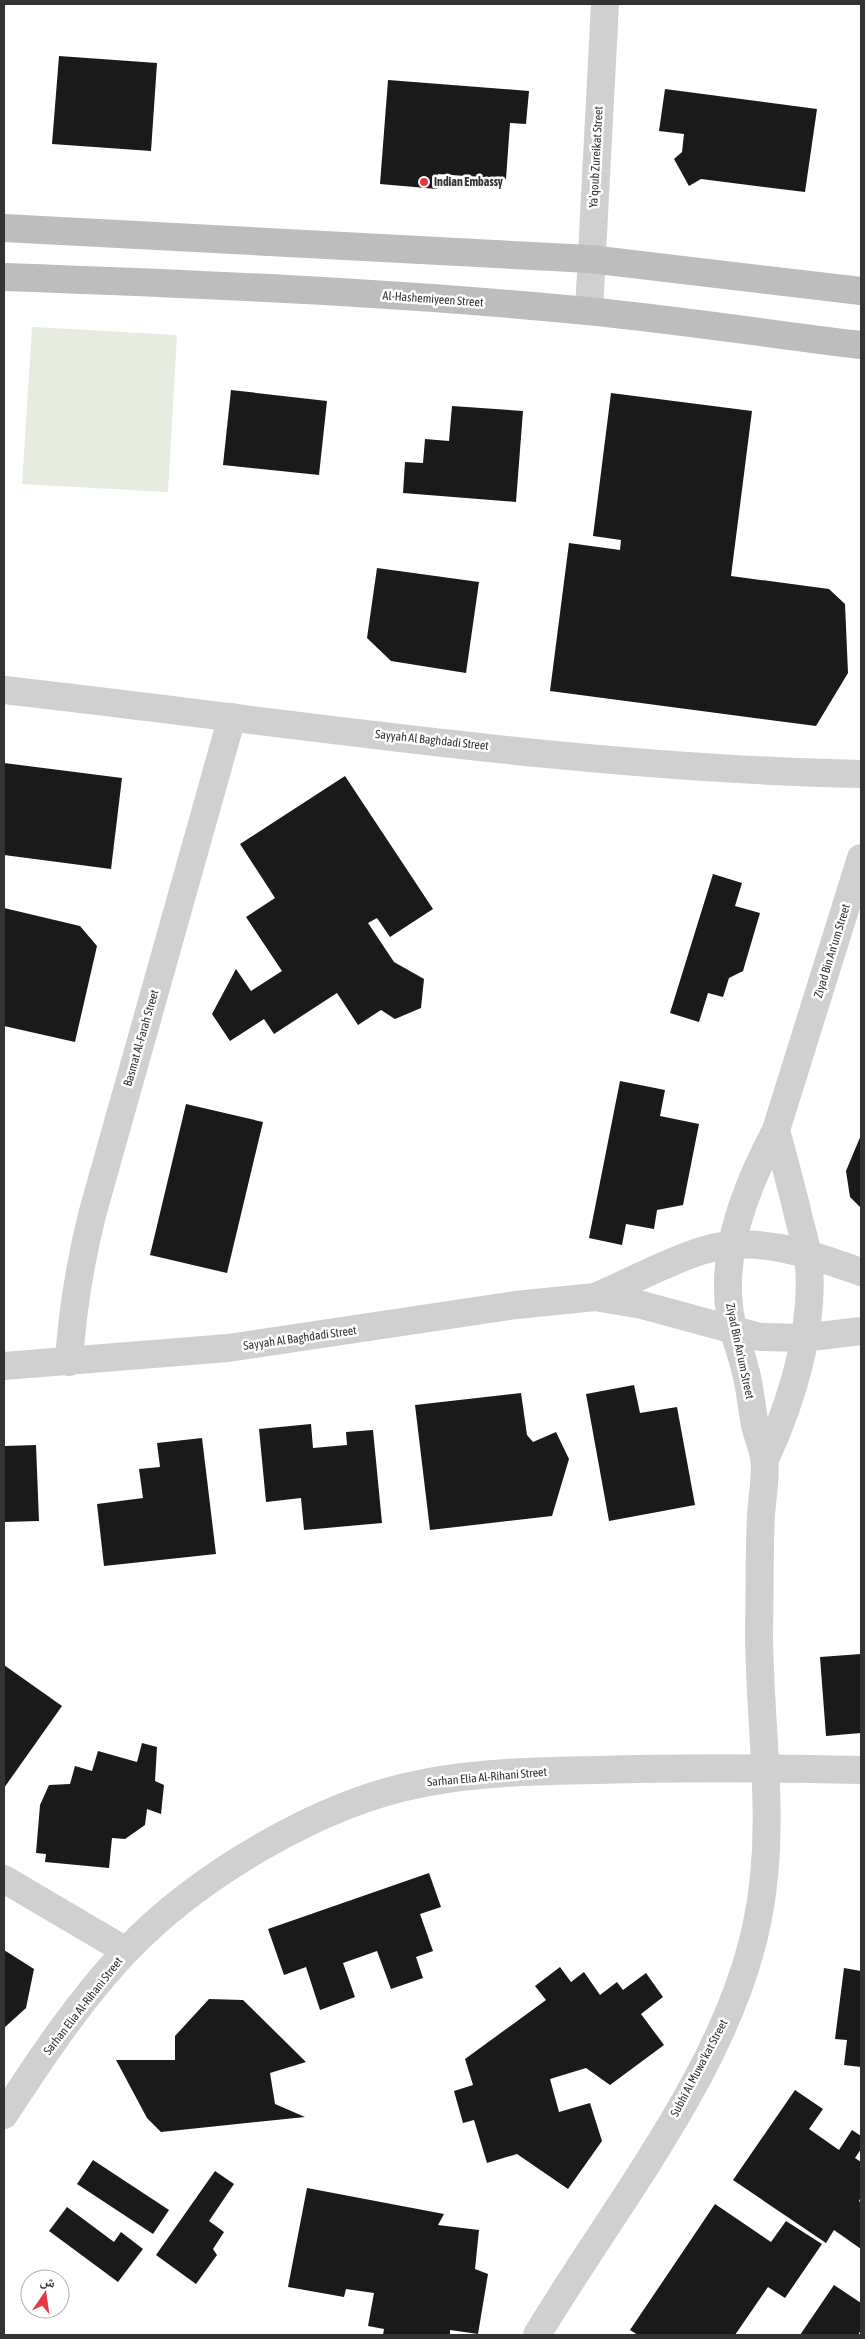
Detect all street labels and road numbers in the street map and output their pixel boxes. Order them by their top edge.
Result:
street label: Ya’qoub Zureikat Street [586,105,606,208]
street label: Al-Hashemiyeen Street [382,288,484,310]
street label: Sayyah Al Baghdadi Street [375,727,490,753]
street label: Ziyad Bin An'um Street [811,902,853,1000]
street label: Basmat Al-Farah Street [121,988,162,1088]
street label: Ziyad Bin An'um Street [723,1302,757,1401]
street label: Sayyah Al Baghdadi Street [243,1323,358,1353]
street label: Sarhan Elia Al-Rihani Street [427,1765,548,1789]
street label: Sarhan Elia Al-Rihani Street [41,1954,126,2058]
street label: Subhi Al Muwa'kat Street [667,2016,731,2119]

